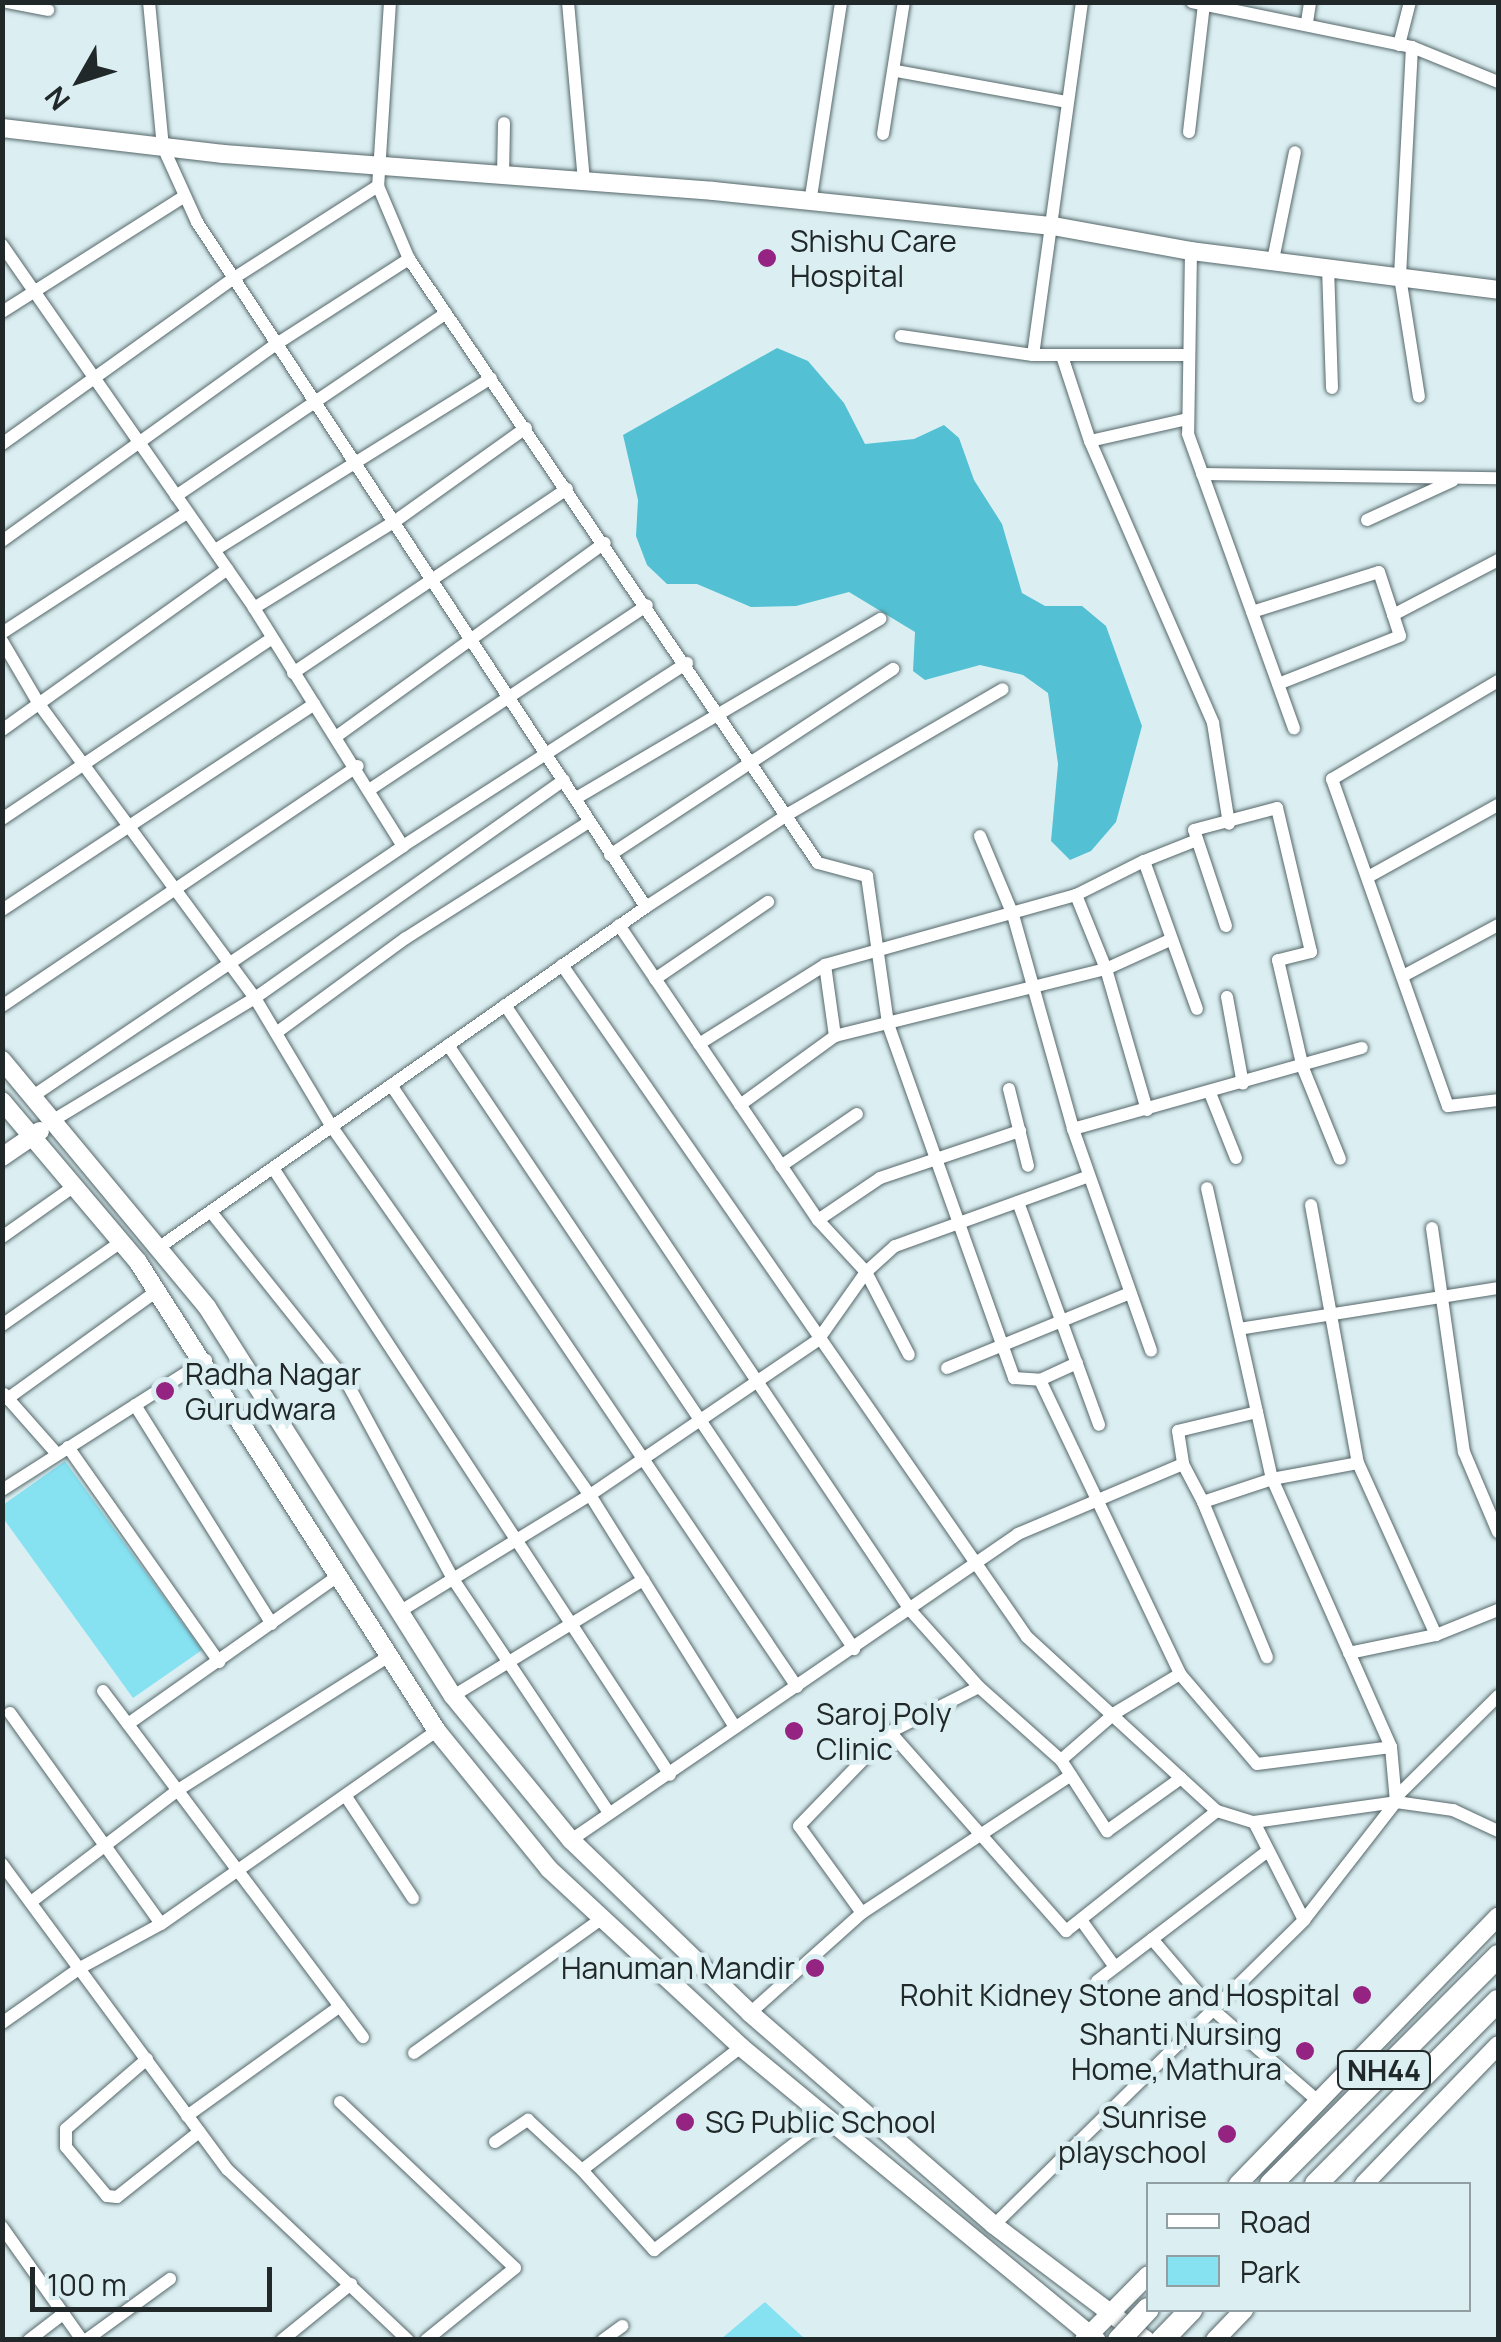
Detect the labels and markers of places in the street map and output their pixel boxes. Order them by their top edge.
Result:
place label: Shishu Care Hospital [790,223,957,294]
marker: Shishu Care Hospital [754,245,780,271]
place label: Radha Nagar Gurudwara [185,1356,361,1426]
marker: Radha Nagar Gurudwara [154,1380,176,1402]
place label: Saroj Poly Clinic [816,1696,952,1766]
marker: Saroj Poly Clinic [781,1718,807,1744]
place label: Hanuman Mandir [561,1950,795,1986]
marker: Hanuman Mandir [804,1957,826,1979]
place label: Rohit Kidney Stone and Hospital [900,1977,1340,2013]
marker: Rohit Kidney Stone and Hospital [1349,1982,1375,2008]
place label: Shanti Nursing Home, Mathura [1071,2016,1282,2086]
marker: Shanti Nursing Home, Mathura [1292,2038,1318,2064]
place label: Sunrise playschool [1058,2099,1207,2170]
place label: SG Public School [705,2104,936,2140]
marker: SG Public School [674,2111,696,2133]
marker: Sunrise playschool [1216,2123,1238,2145]

